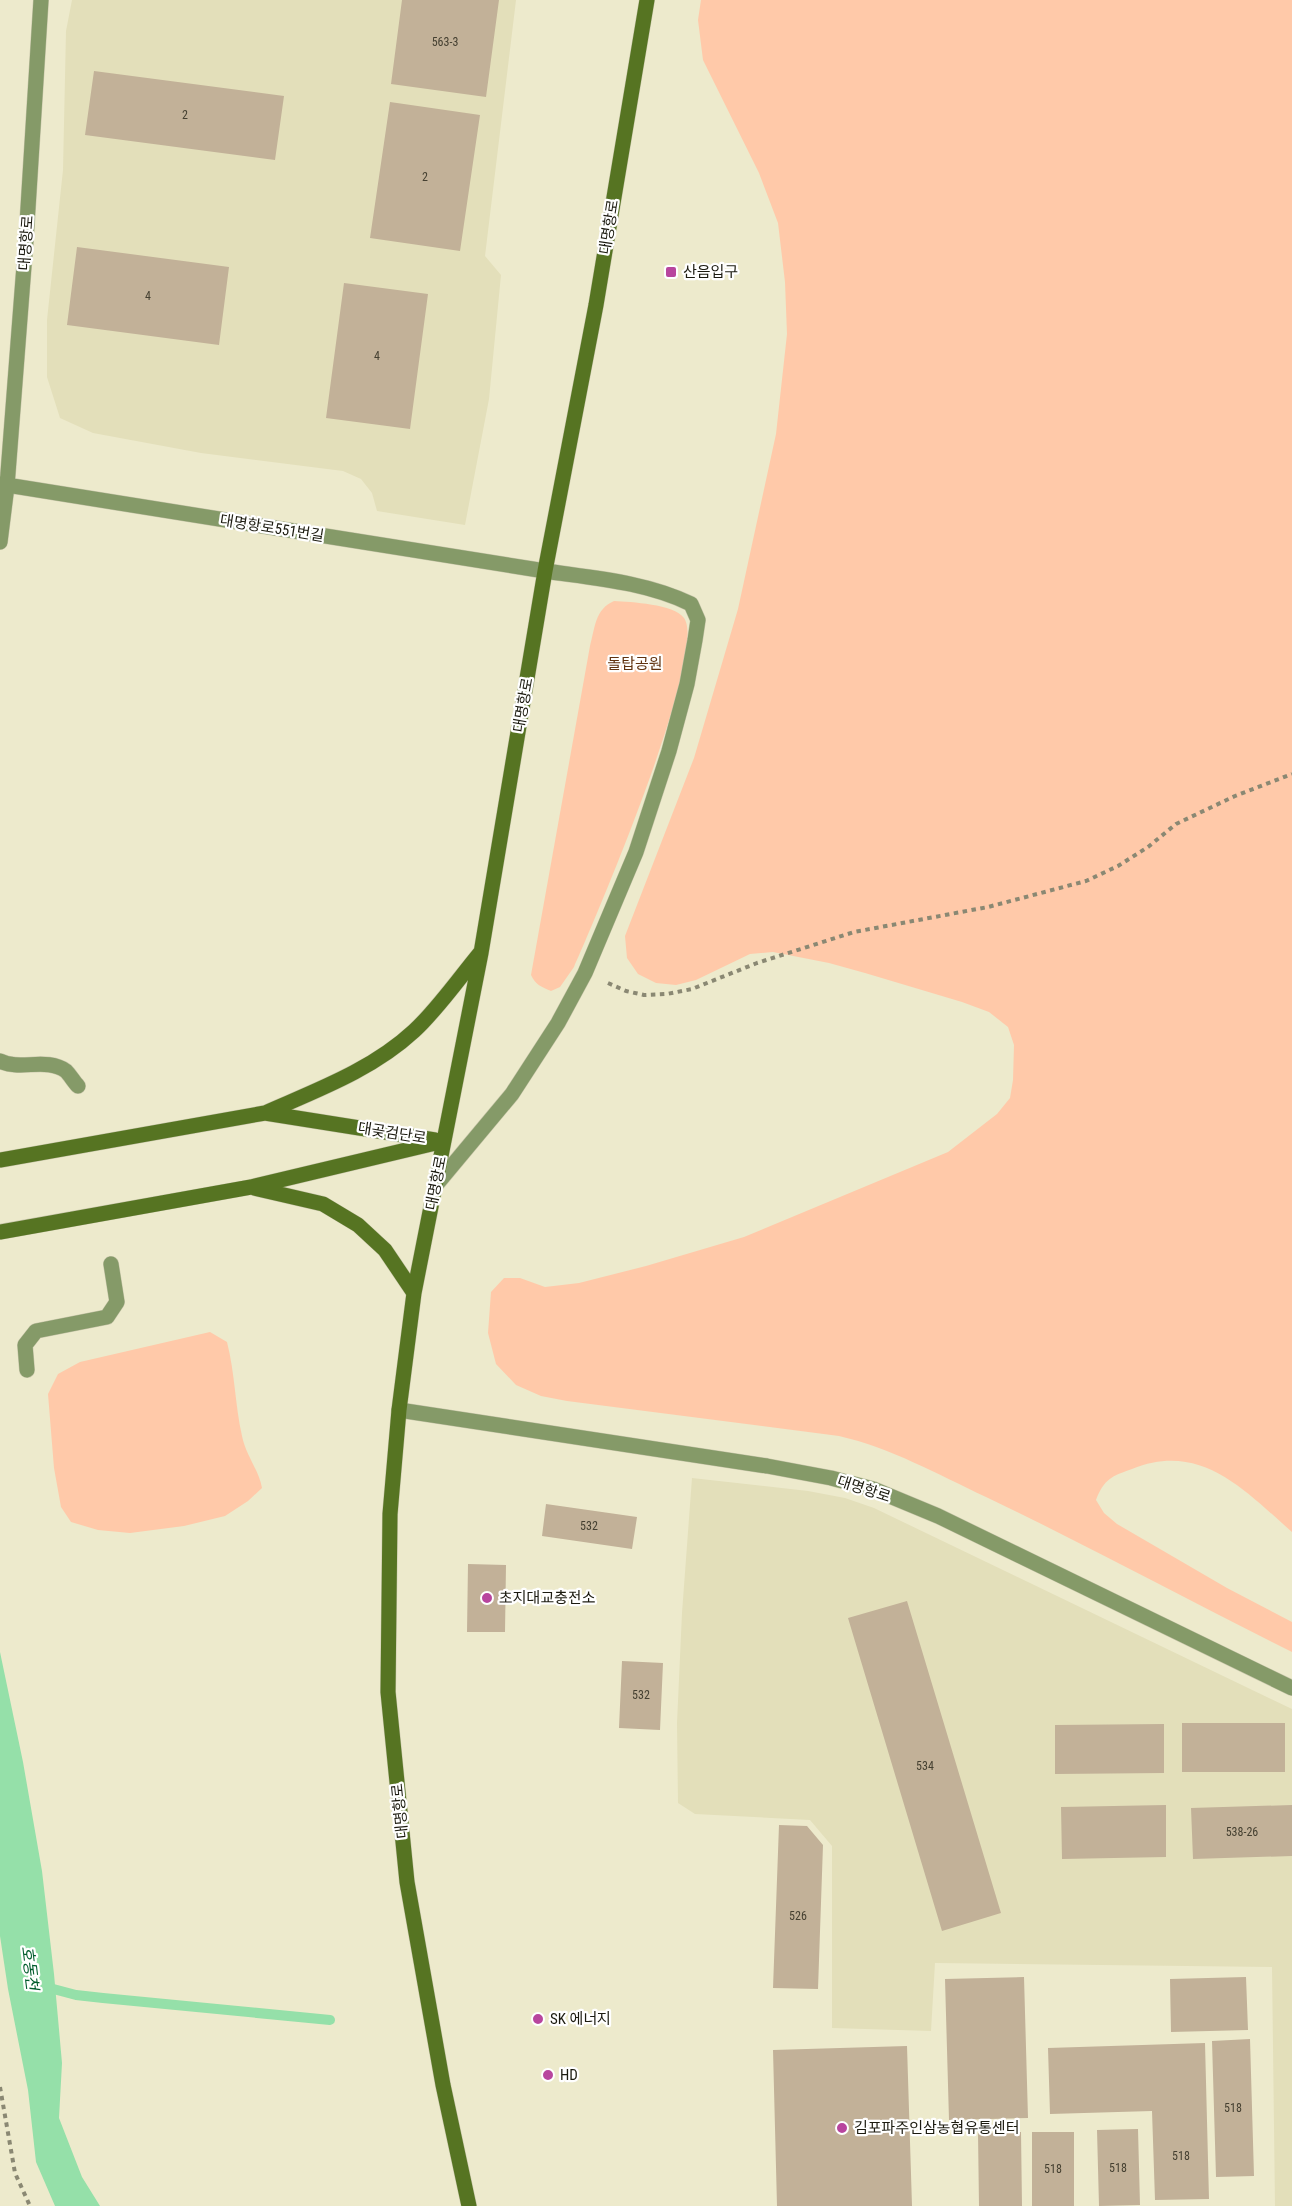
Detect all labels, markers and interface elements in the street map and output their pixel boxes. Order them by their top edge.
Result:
house number: 563-3 [432,35,458,49]
house number: 2 [182,108,188,122]
house number: 2 [422,170,428,184]
street label: 대명항로 [596,198,622,256]
street label: 대명항로 [15,215,37,271]
place label: 산음입구 [683,263,738,281]
marker: 산음입구 [664,265,678,279]
house number: 4 [145,289,151,303]
house number: 4 [374,349,380,363]
street label: 대명항로551번길 [219,511,325,545]
park label: 돌탑공원 [607,655,663,673]
street label: 대명항로 [509,676,537,734]
street label: 대곶검단로 [357,1119,427,1147]
street label: 대명항로 [422,1154,450,1212]
street label: 대명항로 [835,1472,893,1506]
house number: 532 [580,1519,598,1533]
place label: 초지대교충전소 [499,1589,596,1607]
marker: 초지대교충전소 [480,1591,494,1605]
house number: 532 [632,1688,650,1702]
house number: 534 [916,1759,934,1773]
street label: 대명항로 [388,1783,412,1839]
house number: 538-26 [1226,1825,1258,1839]
house number: 526 [789,1909,807,1923]
water label: 호동천 [18,1945,42,1993]
place label: SK 에너지 [550,2010,611,2028]
marker: SK 에너지 [531,2012,545,2026]
place label: HD [560,2066,578,2084]
marker: HD [541,2068,555,2082]
house number: 518 [1224,2101,1242,2115]
place label: 김포파주인삼농협유통센터 [854,2119,1020,2137]
marker: 김포파주인삼농협유통센터 [835,2121,849,2135]
house number: 518 [1172,2149,1190,2163]
house number: 518 [1109,2161,1127,2175]
house number: 518 [1044,2162,1062,2176]

